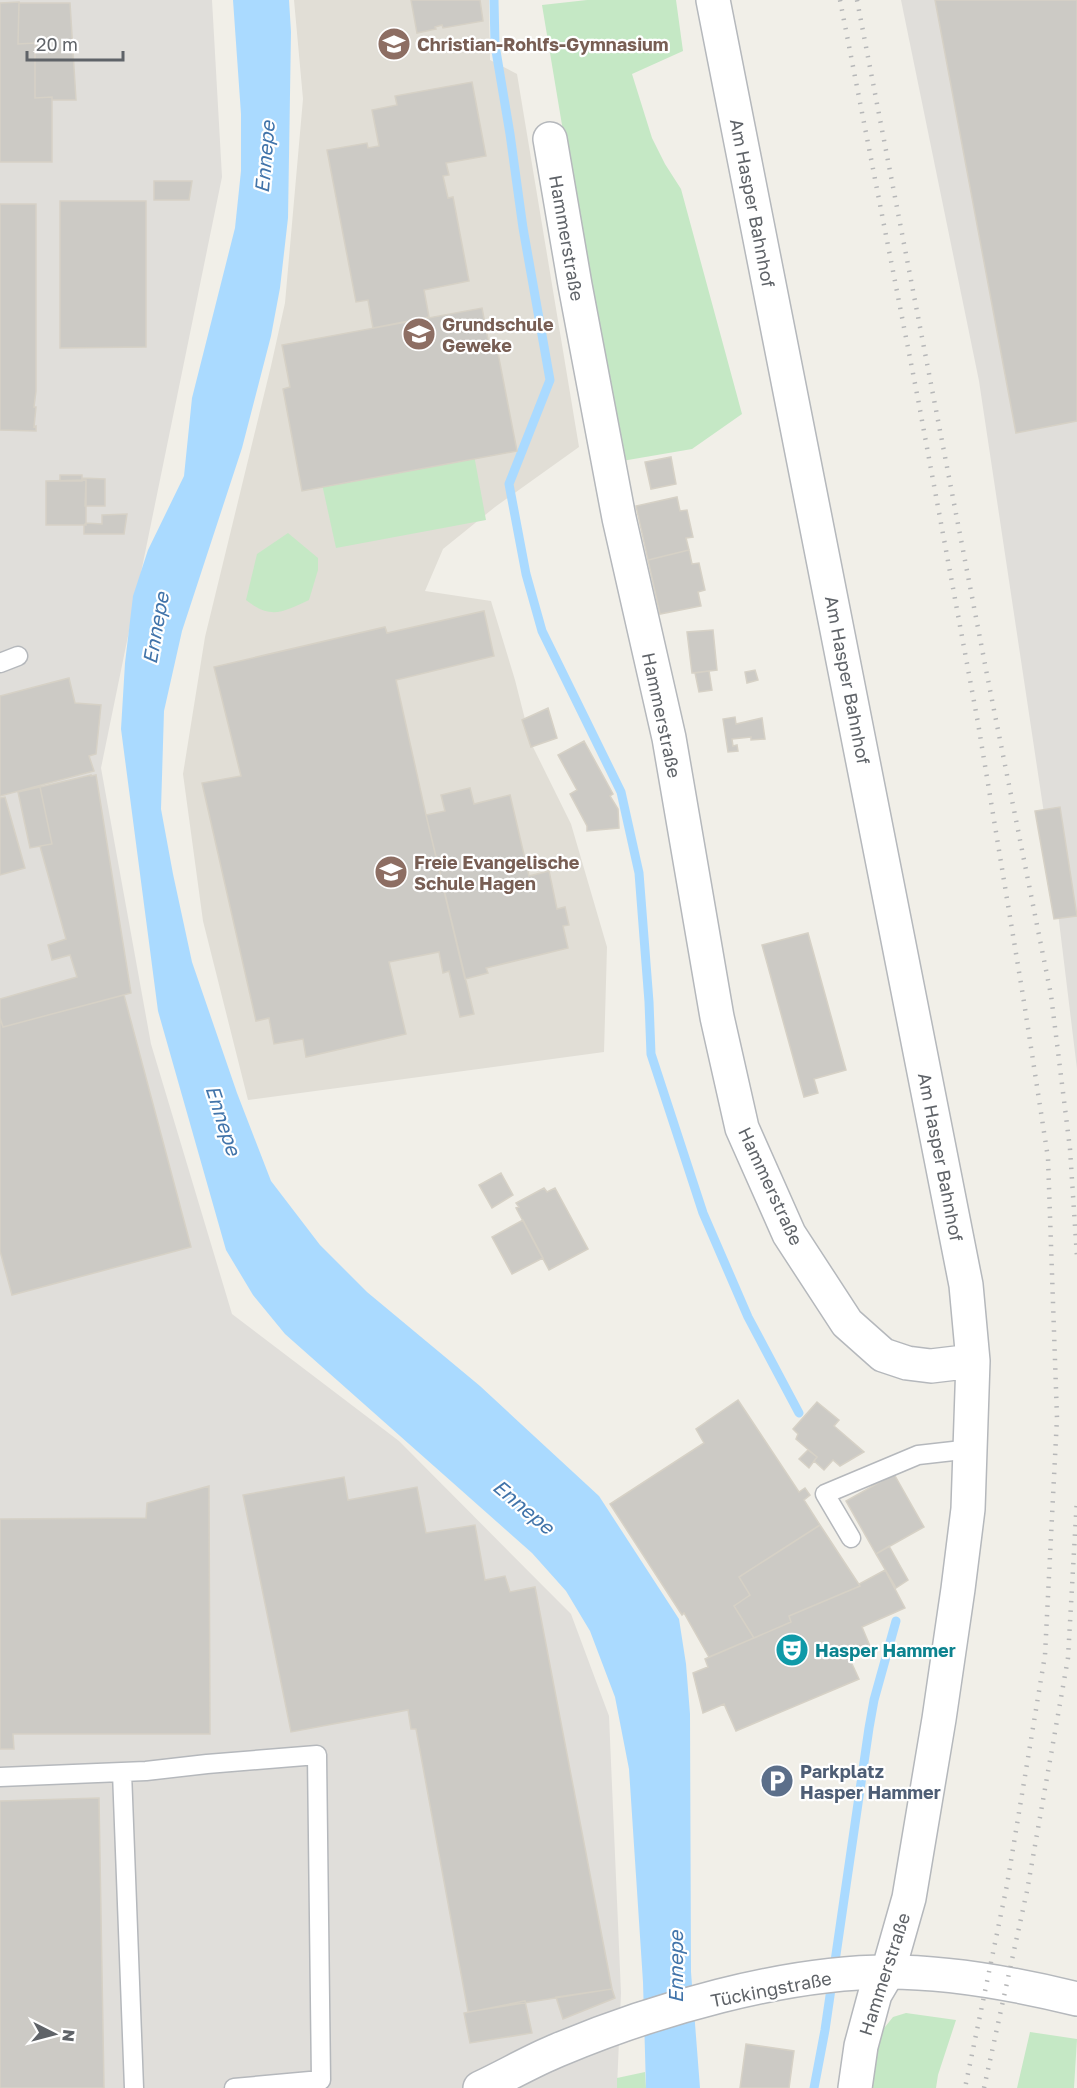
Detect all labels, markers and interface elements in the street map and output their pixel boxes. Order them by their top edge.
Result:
scale bar [27,24,123,62]
school or university icon: Christian-Rohlfs-Gymnasium [376,26,412,62]
text: 20 m [36,33,78,55]
place label: Christian-Rohlfs-Gymnasium [417,33,669,55]
street label: Am Hasper Bahnhof [726,117,780,290]
water label: Ennepe [249,119,279,194]
street label: Hammerstraße [545,173,589,303]
place label: Grundschule Geweke [442,313,554,356]
school or university icon: Grundschule Geweke [401,316,437,352]
water label: Ennepe [137,589,173,666]
street label: Am Hasper Bahnhof [821,594,875,767]
street label: Hammerstraße [638,650,686,780]
place label: Freie Evangelische Schule Hagen [414,851,580,894]
school or university icon: Freie Evangelische Schule Hagen [373,854,409,890]
street label: Am Hasper Bahnhof [914,1071,968,1244]
water label: Ennepe [201,1082,247,1159]
street label: Hammerstraße [734,1123,808,1249]
water label: Ennepe [489,1474,560,1539]
theatre icon: Hasper Hammer [774,1632,810,1668]
place label: Hasper Hammer [815,1639,956,1661]
place label: Parkplatz Hasper Hammer [800,1760,941,1803]
parking icon: Parkplatz Hasper Hammer [759,1763,795,1799]
street label: Hammerstraße [854,1910,914,2038]
water label: Ennepe [663,1929,687,2003]
street label: Tückingstraße [709,1967,833,2011]
north arrow [24,2004,84,2064]
text: N [58,2028,79,2043]

